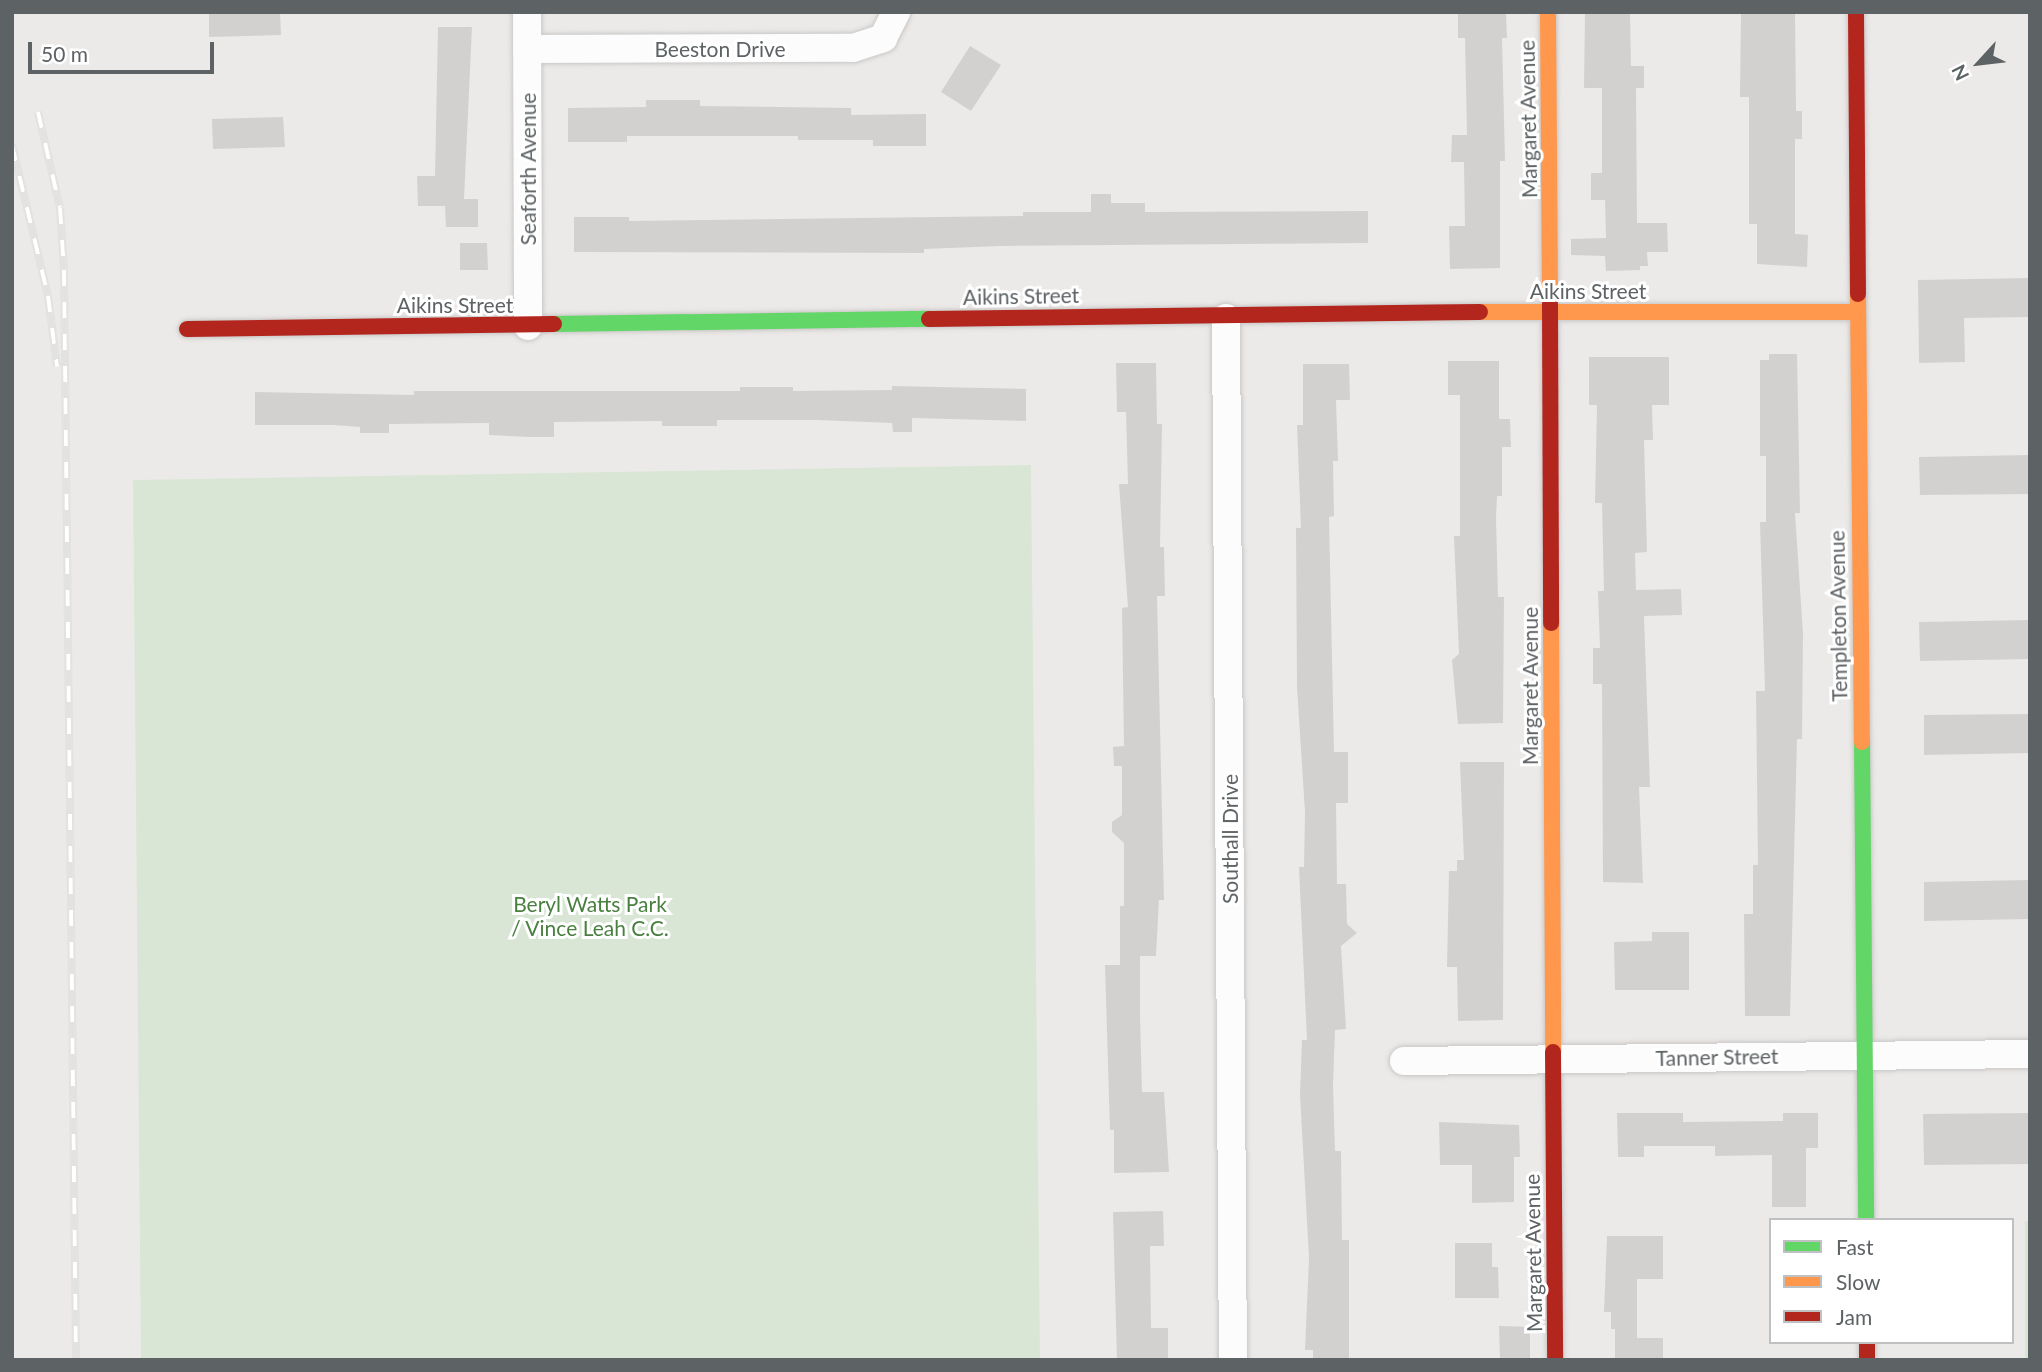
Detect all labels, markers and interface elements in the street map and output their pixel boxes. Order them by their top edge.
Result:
scale bar [32,28,217,72]
north arrow [1944,28,2014,98]
street label: Beeston Drive [654,36,786,62]
street label: Margaret Avenue [1514,39,1542,199]
text: 50 m [41,41,88,66]
text: N [1946,61,1973,85]
street label: Seaforth Avenue [515,92,541,246]
street label: Aikins Street [1530,278,1646,304]
street label: Aikins Street [963,282,1079,310]
street label: Aikins Street [397,292,513,318]
street label: Templeton Avenue [1824,530,1852,702]
street label: Margaret Avenue [1517,606,1543,766]
street label: Southall Drive [1217,774,1243,904]
park label: Beryl Watts Park / Vince Leah C.C. [511,891,669,941]
street label: Tanner Street [1655,1043,1779,1071]
street label: Margaret Avenue [1519,1173,1547,1333]
legend [1769,1218,2014,1344]
text: Fast [1836,1234,1873,1259]
text: Slow [1836,1269,1880,1294]
text: Jam [1836,1304,1872,1329]

